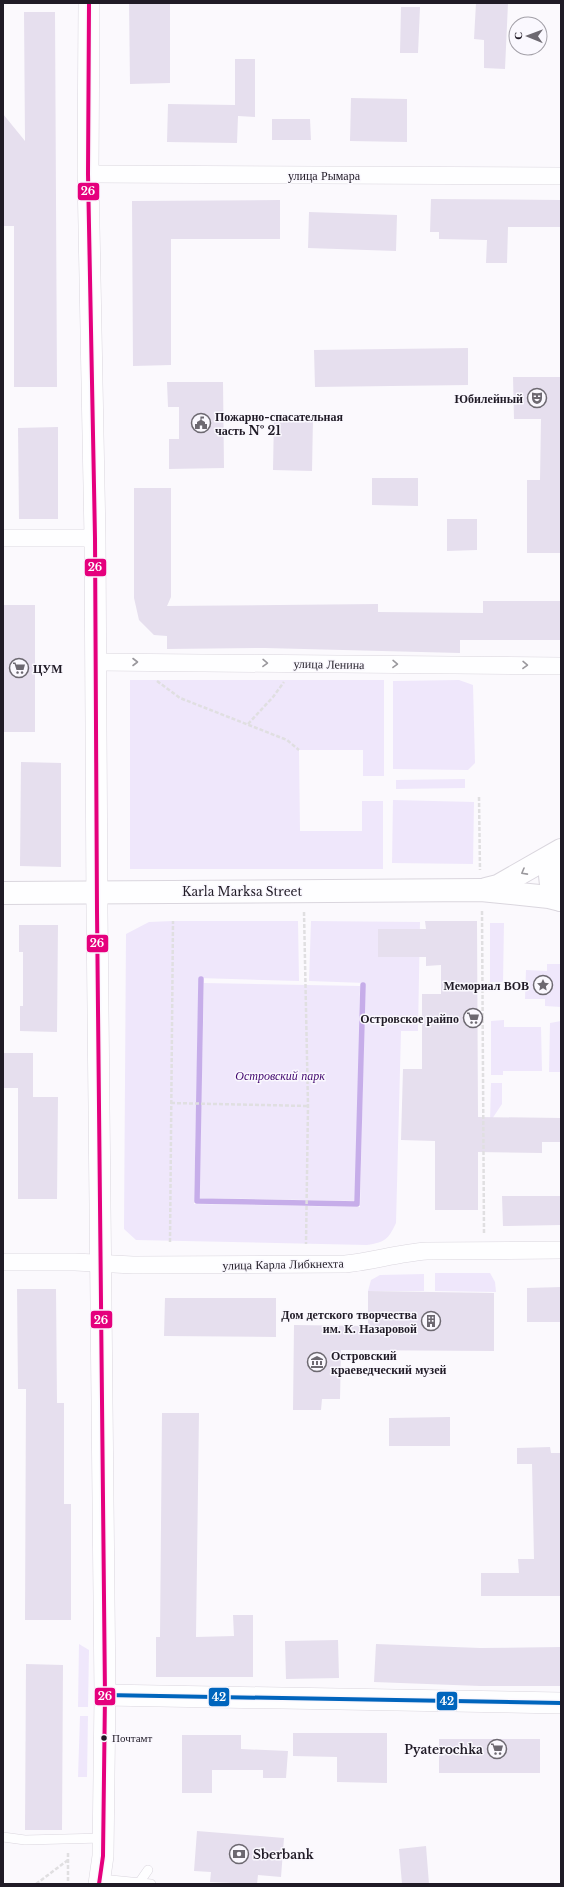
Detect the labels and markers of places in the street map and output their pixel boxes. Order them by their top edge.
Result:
theatre icon: Юбилейный [526,387,548,409]
place label: Юбилейный [454,391,523,406]
place label: Пожарно-спасательная часть № 21 [215,409,343,438]
public building icon: Пожарно-спасательная часть № 21 [190,412,212,434]
supermarket icon: ЦУМ [8,657,30,679]
place label: ЦУМ [33,661,62,676]
place icon: Мемориал ВОВ [532,974,554,996]
place label: Мемориал ВОВ [444,978,529,993]
supermarket icon: Островское райпо [462,1007,484,1029]
place label: Островское райпо [360,1011,459,1026]
place label: Дом детского творчества им. К. Назаровой [281,1307,417,1336]
building icon: Дом детского творчества им. К. Назаровой [420,1310,442,1332]
place label: Островский краеведческий музей [331,1348,446,1377]
museum icon: Островский краеведческий музей [306,1351,328,1373]
place label: Почтамт [112,1731,152,1745]
marker: Почтамт [99,1733,109,1743]
supermarket icon: Pyaterochka [486,1738,508,1760]
place label: Pyaterochka [404,1742,483,1757]
bank icon: Sberbank [228,1843,250,1865]
place label: Sberbank [253,1847,315,1862]

